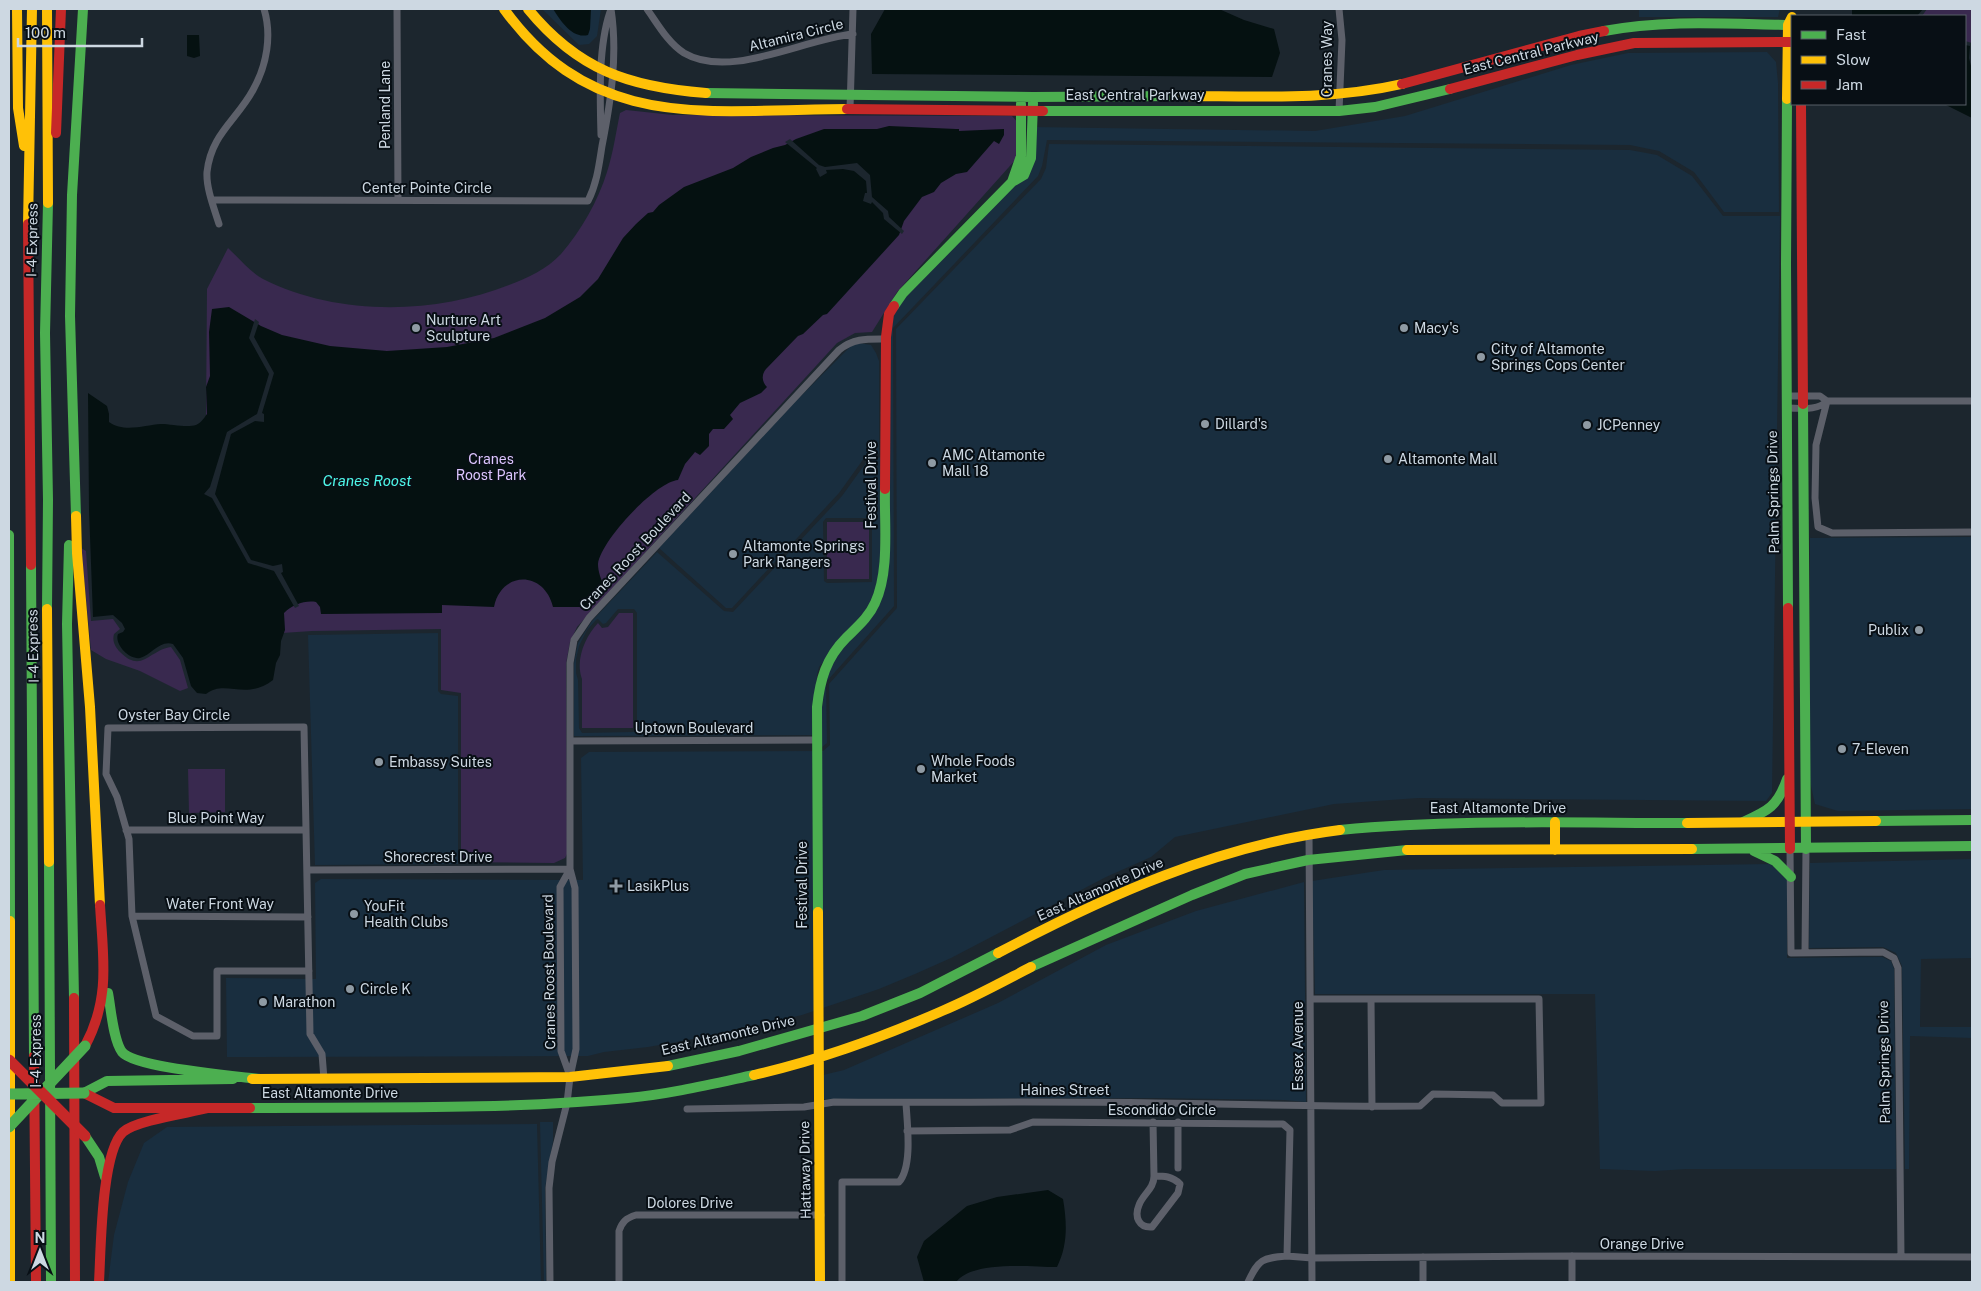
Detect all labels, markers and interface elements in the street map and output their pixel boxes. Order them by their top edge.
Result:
scale bar [18,15,141,47]
legend [1791,15,1966,105]
street label: Altamira Circle [747,16,845,54]
street label: Cranes Way [1319,20,1335,97]
text: 100 m [25,24,66,41]
text: Fast [1836,26,1866,43]
street label: East Central Parkway [1462,28,1601,78]
text: Slow [1836,51,1871,68]
street label: Penland Lane [377,61,393,149]
text: Jam [1836,76,1863,93]
street label: East Central Parkway [1065,87,1205,103]
street label: Center Pointe Circle [362,180,492,196]
street label: I-4 Express [23,203,41,277]
place label: Nurture Art Sculpture [426,312,501,344]
place label: Macy's [1414,320,1459,336]
marker: Nurture Art Sculpture [410,322,422,334]
marker: Macy's [1398,322,1410,334]
place label: City of Altamonte Springs Cops Center [1491,341,1625,373]
marker: City of Altamonte Springs Cops Center [1475,351,1487,363]
place label: Dillard's [1215,416,1267,432]
place label: JCPenney [1597,417,1661,433]
marker: Dillard's [1199,418,1211,430]
marker: JCPenney [1581,419,1593,431]
street label: Palm Springs Drive [1764,430,1782,554]
street label: Festival Drive [863,441,879,529]
place label: AMC Altamonte Mall 18 [942,447,1045,479]
park label: Cranes Roost Park [456,451,526,483]
place label: Altamonte Mall [1398,451,1497,467]
marker: Altamonte Mall [1382,453,1394,465]
marker: AMC Altamonte Mall 18 [926,457,938,469]
water label: Cranes Roost [322,472,412,489]
street label: Cranes Roost Boulevard [576,489,694,613]
place label: Altamonte Springs Park Rangers [743,538,864,570]
marker: Altamonte Springs Park Rangers [727,548,739,560]
street label: I-4 Express [24,609,42,683]
place label: Publix [1868,622,1909,638]
marker: Publix [1913,624,1925,636]
street label: Oyster Bay Circle [118,707,230,723]
street label: Uptown Boulevard [635,720,753,736]
place label: 7-Eleven [1852,741,1909,757]
marker: 7-Eleven [1836,743,1848,755]
place label: Whole Foods Market [931,753,1015,785]
place label: Embassy Suites [389,754,492,770]
marker: Embassy Suites [373,756,385,768]
marker: Whole Foods Market [915,763,927,775]
street label: East Altamonte Drive [1430,800,1566,816]
street label: Blue Point Way [167,810,265,826]
street label: Festival Drive [794,841,810,929]
street label: Shorecrest Drive [384,849,492,865]
street label: East Altamonte Drive [1034,854,1166,924]
place label: LasikPlus [627,878,689,894]
marker: LasikPlus [609,879,623,893]
street label: Cranes Roost Boulevard [540,894,558,1050]
street label: Water Front Way [166,896,274,912]
place label: YouFit Health Clubs [364,898,448,930]
marker: YouFit Health Clubs [348,908,360,920]
place label: Circle K [360,981,411,997]
marker: Circle K [344,983,356,995]
place label: Marathon [273,994,335,1010]
marker: Marathon [257,996,269,1008]
street label: Palm Springs Drive [1875,1000,1893,1124]
street label: Essex Avenue [1290,1001,1306,1091]
street label: East Altamonte Drive [660,1012,796,1058]
street label: I-4 Express [28,1014,44,1088]
street label: Haines Street [1020,1082,1110,1098]
street label: East Altamonte Drive [262,1085,398,1101]
street label: Escondido Circle [1108,1102,1216,1118]
street label: Hattaway Drive [796,1121,814,1219]
street label: Dolores Drive [647,1195,733,1211]
north arrow [15,1226,65,1276]
text: N [35,1230,45,1246]
street label: Orange Drive [1600,1236,1684,1252]

